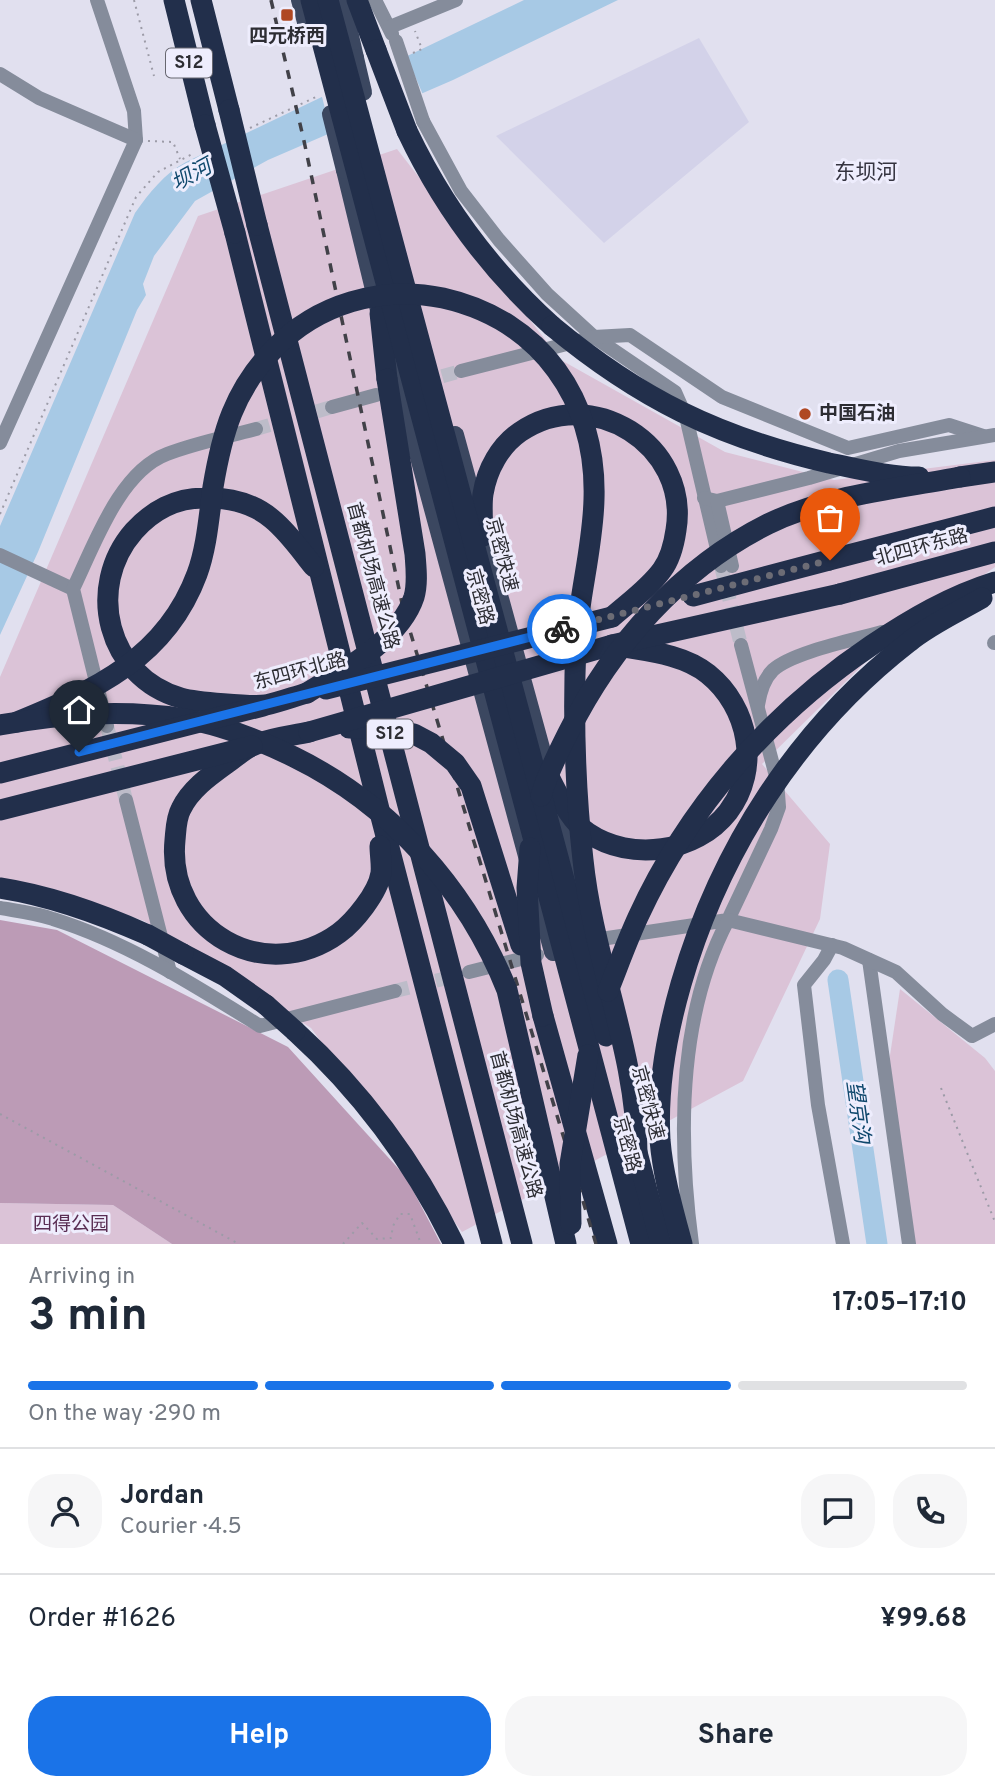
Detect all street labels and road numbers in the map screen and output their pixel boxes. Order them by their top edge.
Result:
road number: S12 [166,48,212,78]
street label: 首都机场高速公路 [341,499,403,653]
street label: 京密快速 [480,515,522,595]
street label: 北四环东路 [873,524,971,572]
street label: 京密路 [460,566,498,628]
street label: 东四环北路 [251,648,349,696]
road number: S12 [367,720,413,748]
street label: 首都机场高速公路 [484,1048,546,1202]
street label: 京密快速 [626,1063,668,1143]
street label: 京密路 [607,1113,645,1175]

